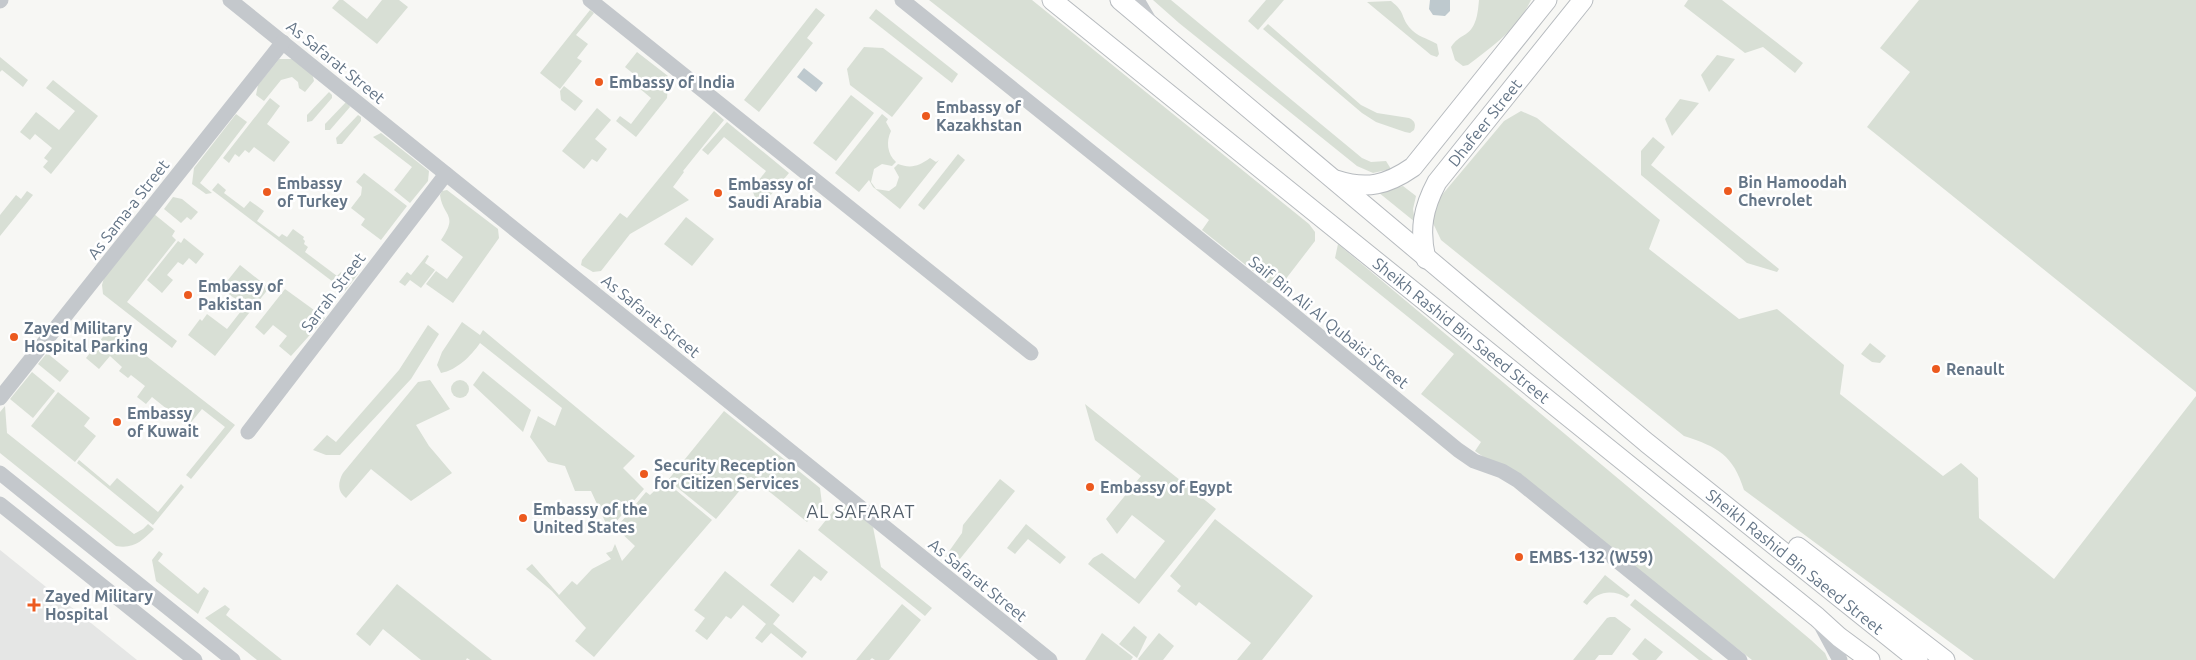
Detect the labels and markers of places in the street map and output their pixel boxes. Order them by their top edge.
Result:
place label: Embassy of India [609,73,735,91]
marker: Embassy of India [593,76,605,88]
place label: Embassy of Kazakhstan [936,98,1022,134]
marker: Embassy of Kazakhstan [920,110,932,122]
place label: Bin Hamoodah Chevrolet [1738,173,1847,209]
place label: Embassy of Turkey [277,174,348,210]
place label: Embassy of Saudi Arabia [728,175,822,211]
marker: Bin Hamoodah Chevrolet [1722,185,1734,197]
marker: Embassy of Turkey [261,186,273,198]
marker: Embassy of Saudi Arabia [712,187,724,199]
place label: Embassy of Pakistan [198,277,284,313]
marker: Embassy of Pakistan [182,289,194,301]
place label: Zayed Military Hospital Parking [24,319,148,355]
marker: Zayed Military Hospital Parking [8,331,20,343]
place label: Renault [1946,360,2005,378]
marker: Renault [1930,363,1942,375]
place label: Embassy of Kuwait [127,404,199,440]
marker: Embassy of Kuwait [111,416,123,428]
place label: Security Reception for Citizen Services [654,456,799,492]
marker: Security Reception for Citizen Services [638,468,650,480]
place label: Embassy of Egypt [1100,478,1233,496]
marker: Embassy of Egypt [1084,481,1096,493]
place label: Embassy of the United States [533,500,647,536]
marker: Embassy of the United States [517,512,529,524]
place label: EMBS-132 (W59) [1529,548,1653,567]
marker: EMBS-132 (W59) [1513,551,1525,563]
place label: Zayed Military Hospital [45,587,154,623]
marker: Zayed Military Hospital [27,598,41,612]

